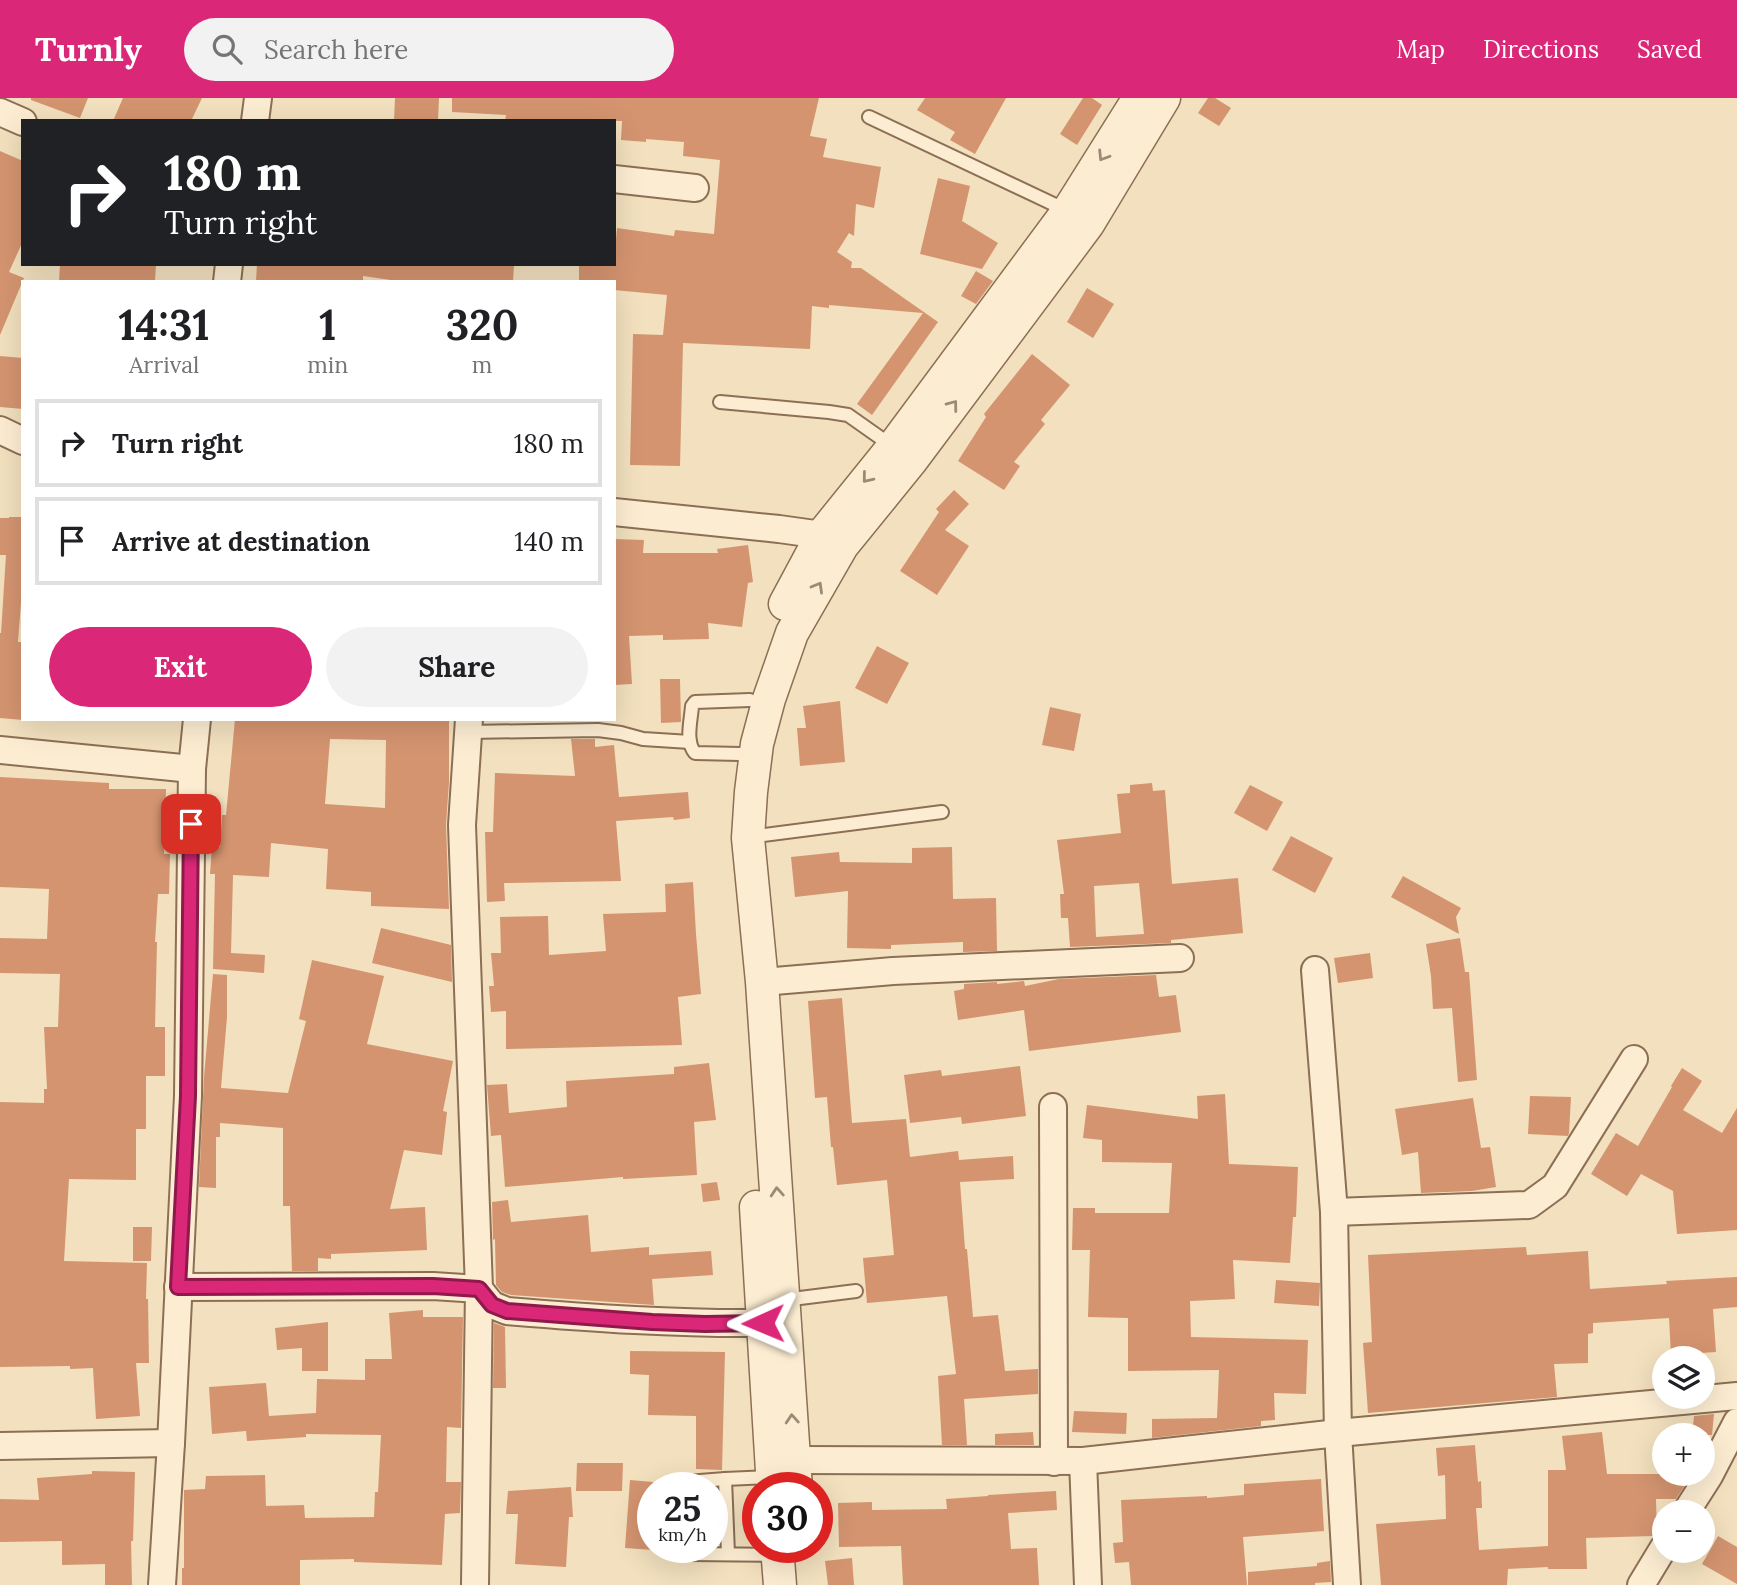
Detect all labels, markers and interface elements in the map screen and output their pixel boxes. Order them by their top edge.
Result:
search box [184,18,674,81]
text: Turnly [35,28,142,70]
icon: search [208,30,246,68]
text: Search here [264,33,408,66]
text: Map [1396,34,1445,65]
text: Directions [1483,34,1599,65]
text: Saved [1637,34,1702,65]
text: 180 m [164,141,301,203]
icon: right [49,147,140,238]
one-way arrow [1098,148,1111,161]
text: Turn right [164,202,317,243]
text: 14:31 [119,298,210,352]
text: 1 [319,298,336,352]
text: 320 [446,298,518,352]
text: Arrival [129,350,199,379]
text: min [307,350,348,379]
text: m [472,350,492,379]
one-way arrow [945,400,958,412]
icon: right [53,424,91,462]
text: Turn right [112,427,243,460]
text: 180 m [514,427,584,460]
one-way arrow [863,470,876,482]
icon: arrive [53,522,91,560]
text: Arrive at destination [112,525,370,558]
text: 140 m [514,525,584,558]
one-way arrow [810,582,823,595]
button: Exit [49,627,312,707]
button: Share [326,627,588,707]
pin [161,794,221,854]
icon: arrive [172,805,210,843]
one-way arrow [770,1187,785,1198]
position arrow [726,1286,800,1360]
map controls [1652,1346,1715,1563]
button: layers [1652,1346,1715,1409]
one-way arrow [785,1414,800,1425]
button: + [1652,1423,1715,1486]
speed limit sign: 30 [742,1472,833,1563]
text: 25 [664,1486,701,1531]
button: − [1652,1500,1715,1563]
text: km/h [658,1523,707,1546]

